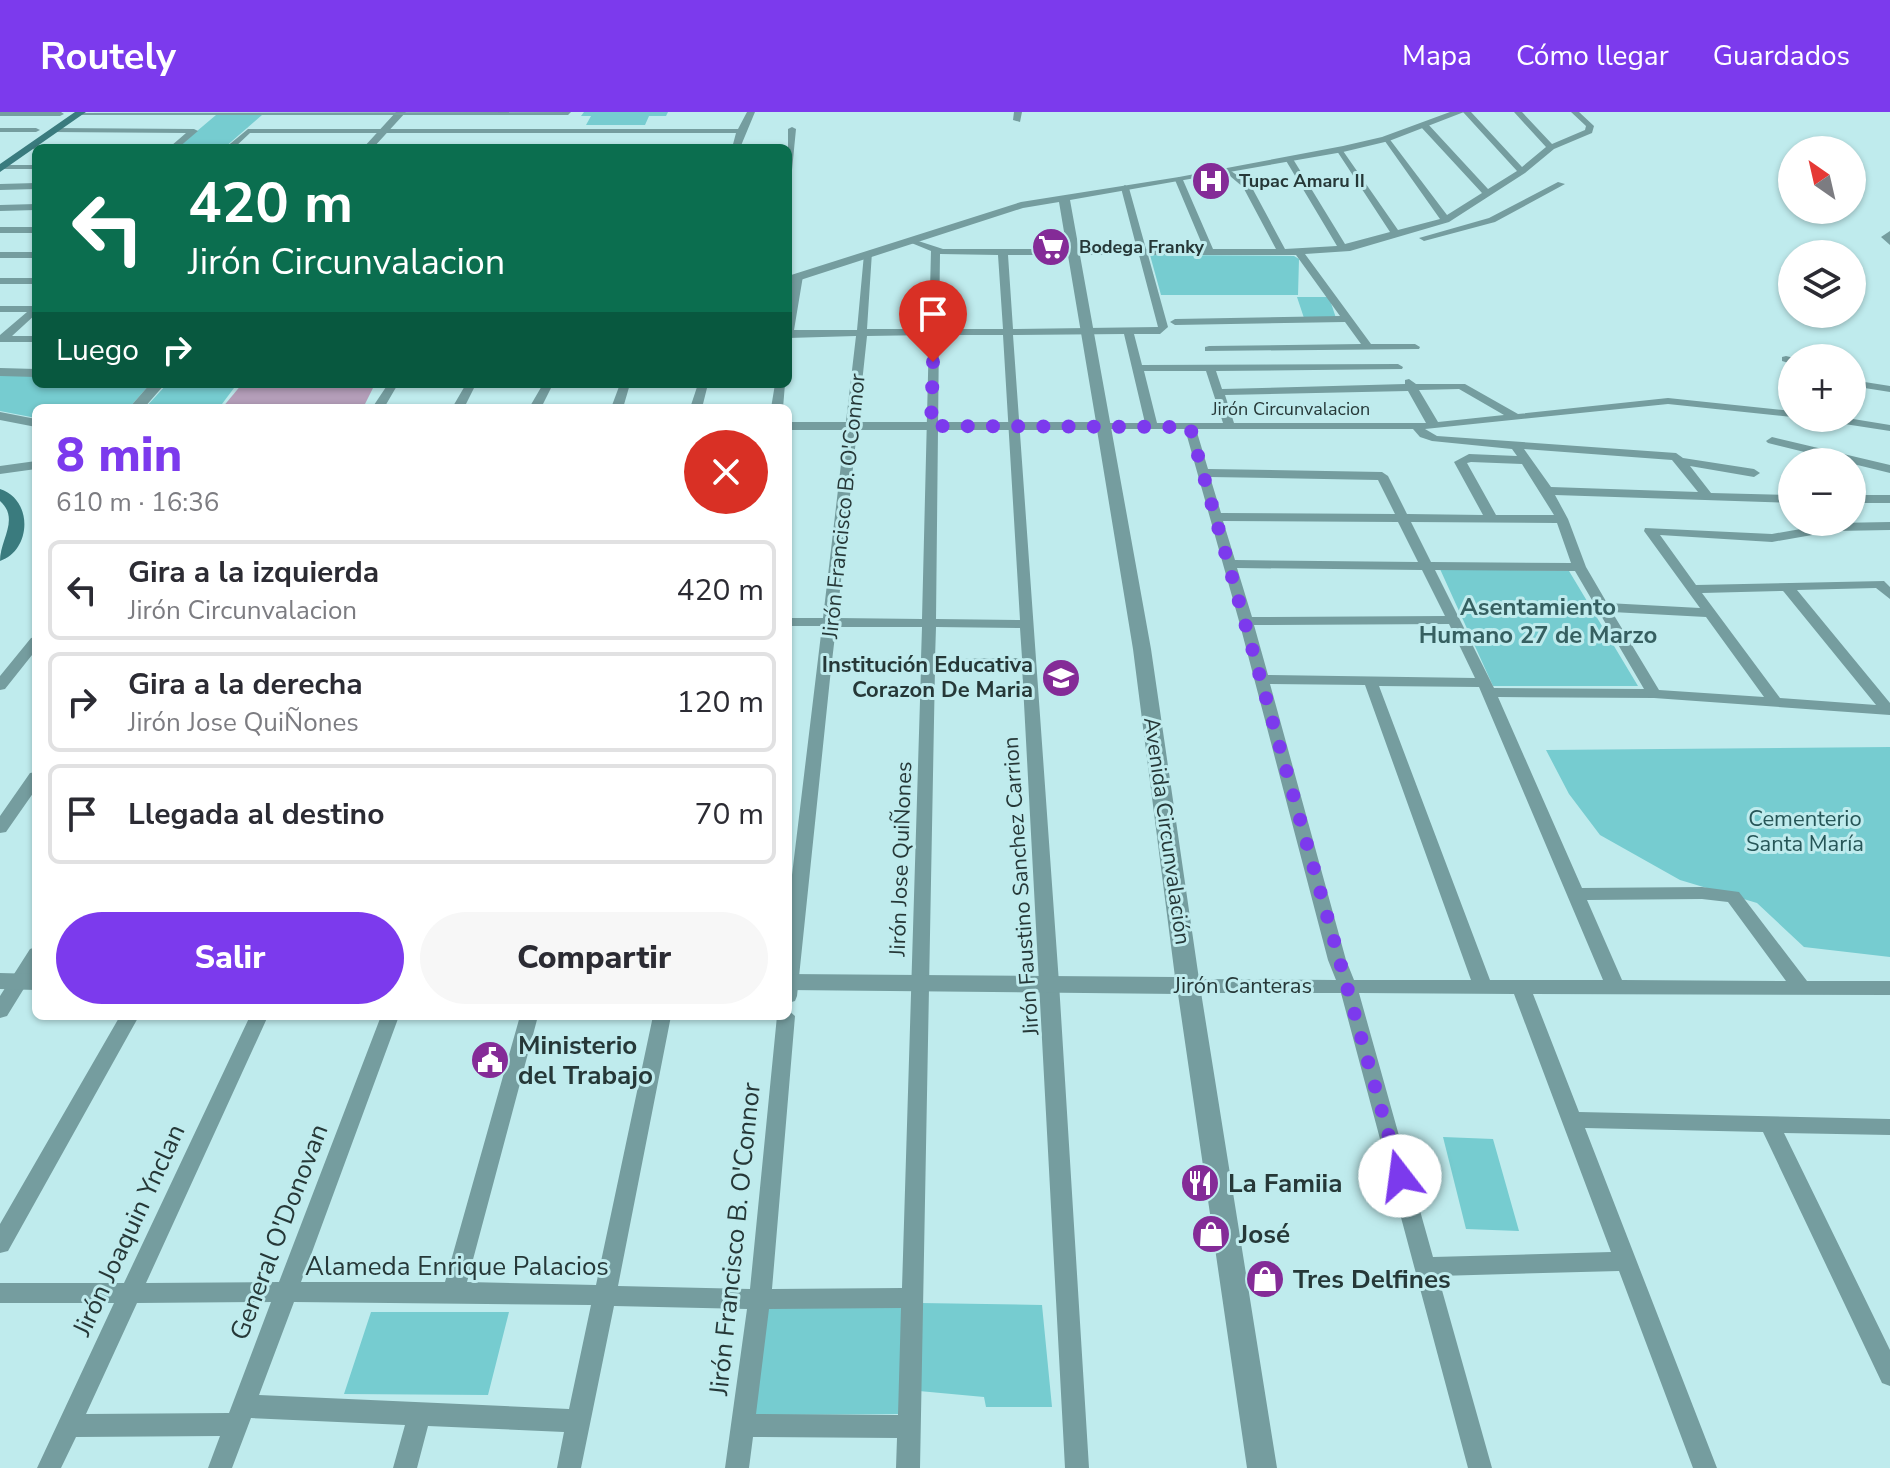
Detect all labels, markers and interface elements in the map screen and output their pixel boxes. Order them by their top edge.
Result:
text: Routely [40,31,176,82]
text: Mapa [1402,37,1472,75]
text: Cómo llegar [1516,37,1669,75]
text: Guardados [1713,37,1850,75]
north arrow [1778,136,1866,224]
map controls [1778,136,1866,536]
hospital icon: Tupac Amaru II [1190,160,1232,202]
text: 420 m [188,165,353,242]
place label: Tupac Amaru II [1239,169,1365,193]
icon: left [56,176,160,280]
supermarket icon: Bodega Franky [1030,226,1072,268]
place label: Bodega Franky [1079,235,1204,259]
text: Jirón Circunvalacion [188,238,505,287]
button: layers [1778,240,1866,328]
pin [899,280,967,362]
icon: arrive [911,292,955,336]
icon: right [155,328,199,372]
text: Luego [56,330,139,371]
button: + [1778,344,1866,432]
street label: Jirón Francisco B. O'Connor [815,372,873,641]
street label: Jirón Circunvalacion [1211,397,1370,421]
text: 8 min [56,422,182,488]
button: close [684,430,768,514]
button: − [1778,448,1866,536]
text: 610 m · 16:36 [56,485,219,520]
text: Gira a la izquierda [128,552,379,593]
icon: left [60,568,104,612]
text: 420 m [677,570,764,611]
district label: Asentamiento Humano 27 de Marzo [1419,591,1657,651]
text: Jirón Circunvalacion [128,593,357,628]
place label: Institución Educativa Corazon De Maria [822,650,1033,705]
school or university icon: Institución Educativa Corazon De Maria [1040,657,1082,699]
text: Gira a la derecha [128,664,363,705]
icon: right [60,680,104,724]
text: 120 m [677,682,764,723]
text: Jirón Jose QuiÑones [128,705,359,740]
street label: Avenida Circunvalación [1136,715,1198,947]
street label: Jirón Faustino Sanchez Carrion [996,736,1046,1037]
street label: Jirón Jose QuiÑones [883,761,919,958]
icon: arrive [60,792,104,836]
text: Llegada al destino [128,794,384,835]
text: 70 m [695,794,764,835]
park label: Cementerio Santa María [1746,804,1864,859]
button: Salir [56,912,404,1004]
button: Compartir [420,912,768,1004]
street label: Jirón Canteras [1173,971,1312,1001]
place label: Ministerio del Trabajo [518,1028,653,1093]
public building icon: Ministerio del Trabajo [469,1039,511,1081]
street label: Jirón Francisco B. O'Connor [701,1080,769,1398]
street label: Jirón Joaquin Ynclan [64,1118,193,1343]
street label: General O'Donovan [222,1119,336,1345]
position arrow [1358,1134,1442,1218]
restaurant icon: La Famiia [1179,1162,1221,1204]
place label: La Famiia [1228,1166,1342,1201]
shop icon: José [1190,1213,1232,1255]
place label: José [1238,1217,1290,1252]
street label: Alameda Enrique Palacios [305,1249,609,1284]
shop icon: Tres Delfines [1244,1258,1286,1300]
place label: Tres Delfines [1293,1262,1451,1297]

